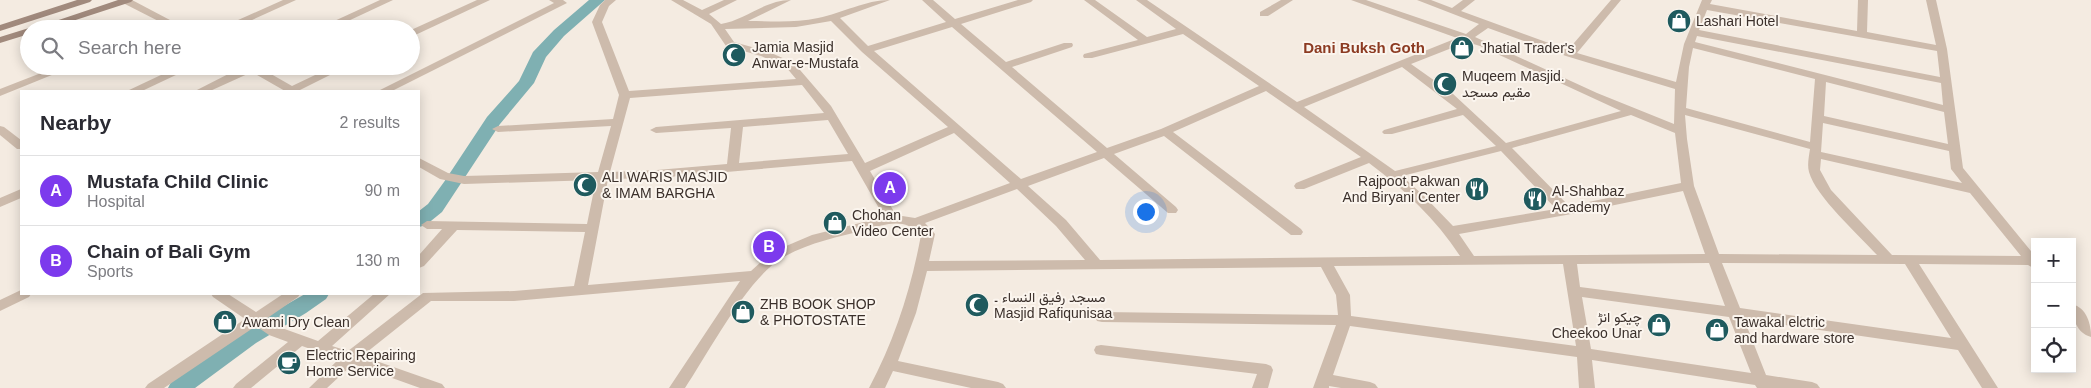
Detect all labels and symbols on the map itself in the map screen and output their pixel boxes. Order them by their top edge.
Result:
shop icon: Lashari Hotel [1666,8,1692,34]
place label: Lashari Hotel [1696,13,1779,29]
shop icon: Jhatial Trader's [1449,35,1475,61]
place label: Jamia Masjid Anwar-e-Mustafa [752,39,859,71]
district label: Dani Buksh Goth [1303,39,1425,56]
place label: Jhatial Trader's [1480,40,1575,56]
mosque icon: Jamia Masjid Anwar-e-Mustafa [721,42,747,68]
place label: Muqeem Masjid. مقیم مسجد [1462,68,1565,101]
mosque icon: Muqeem Masjid. مقیم مسجد [1432,71,1458,97]
place label: ALI WARIS MASJID & IMAM BARGHA [602,169,728,201]
pin: A [874,169,906,207]
mosque icon: ALI WARIS MASJID & IMAM BARGHA [572,172,598,198]
place label: Rajpoot Pakwan And Biryani Center [1342,173,1460,205]
restaurant icon: Rajpoot Pakwan And Biryani Center [1464,176,1490,202]
place label: Al-Shahbaz Academy [1552,183,1624,215]
restaurant icon: Al-Shahbaz Academy [1522,186,1548,212]
your location [1133,199,1159,225]
place label: Chohan Video Center [852,207,934,239]
shop icon: Chohan Video Center [822,210,848,236]
pin: B [753,228,785,266]
place label: مسجد رفیق النساء ۔ Masjid Rafiqunisaa [994,289,1112,321]
mosque icon: مسجد رفیق النساء ۔ Masjid Rafiqunisaa [964,292,990,318]
place label: ZHB BOOK SHOP & PHOTOSTATE [760,296,876,328]
shop icon: ZHB BOOK SHOP & PHOTOSTATE [730,299,756,325]
shop icon: Awami Dry Clean [212,309,238,335]
place label: چیکو انڑ Cheekoo Unar [1552,309,1642,341]
shop icon: چیکو انڑ Cheekoo Unar [1646,312,1672,338]
place label: Awami Dry Clean [242,314,350,330]
place label: Tawakal elctric and hardware store [1734,314,1855,346]
shop icon: Tawakal elctric and hardware store [1704,317,1730,343]
place label: Electric Repairing Home Service [306,347,416,379]
cafe icon: Electric Repairing Home Service [276,350,302,376]

